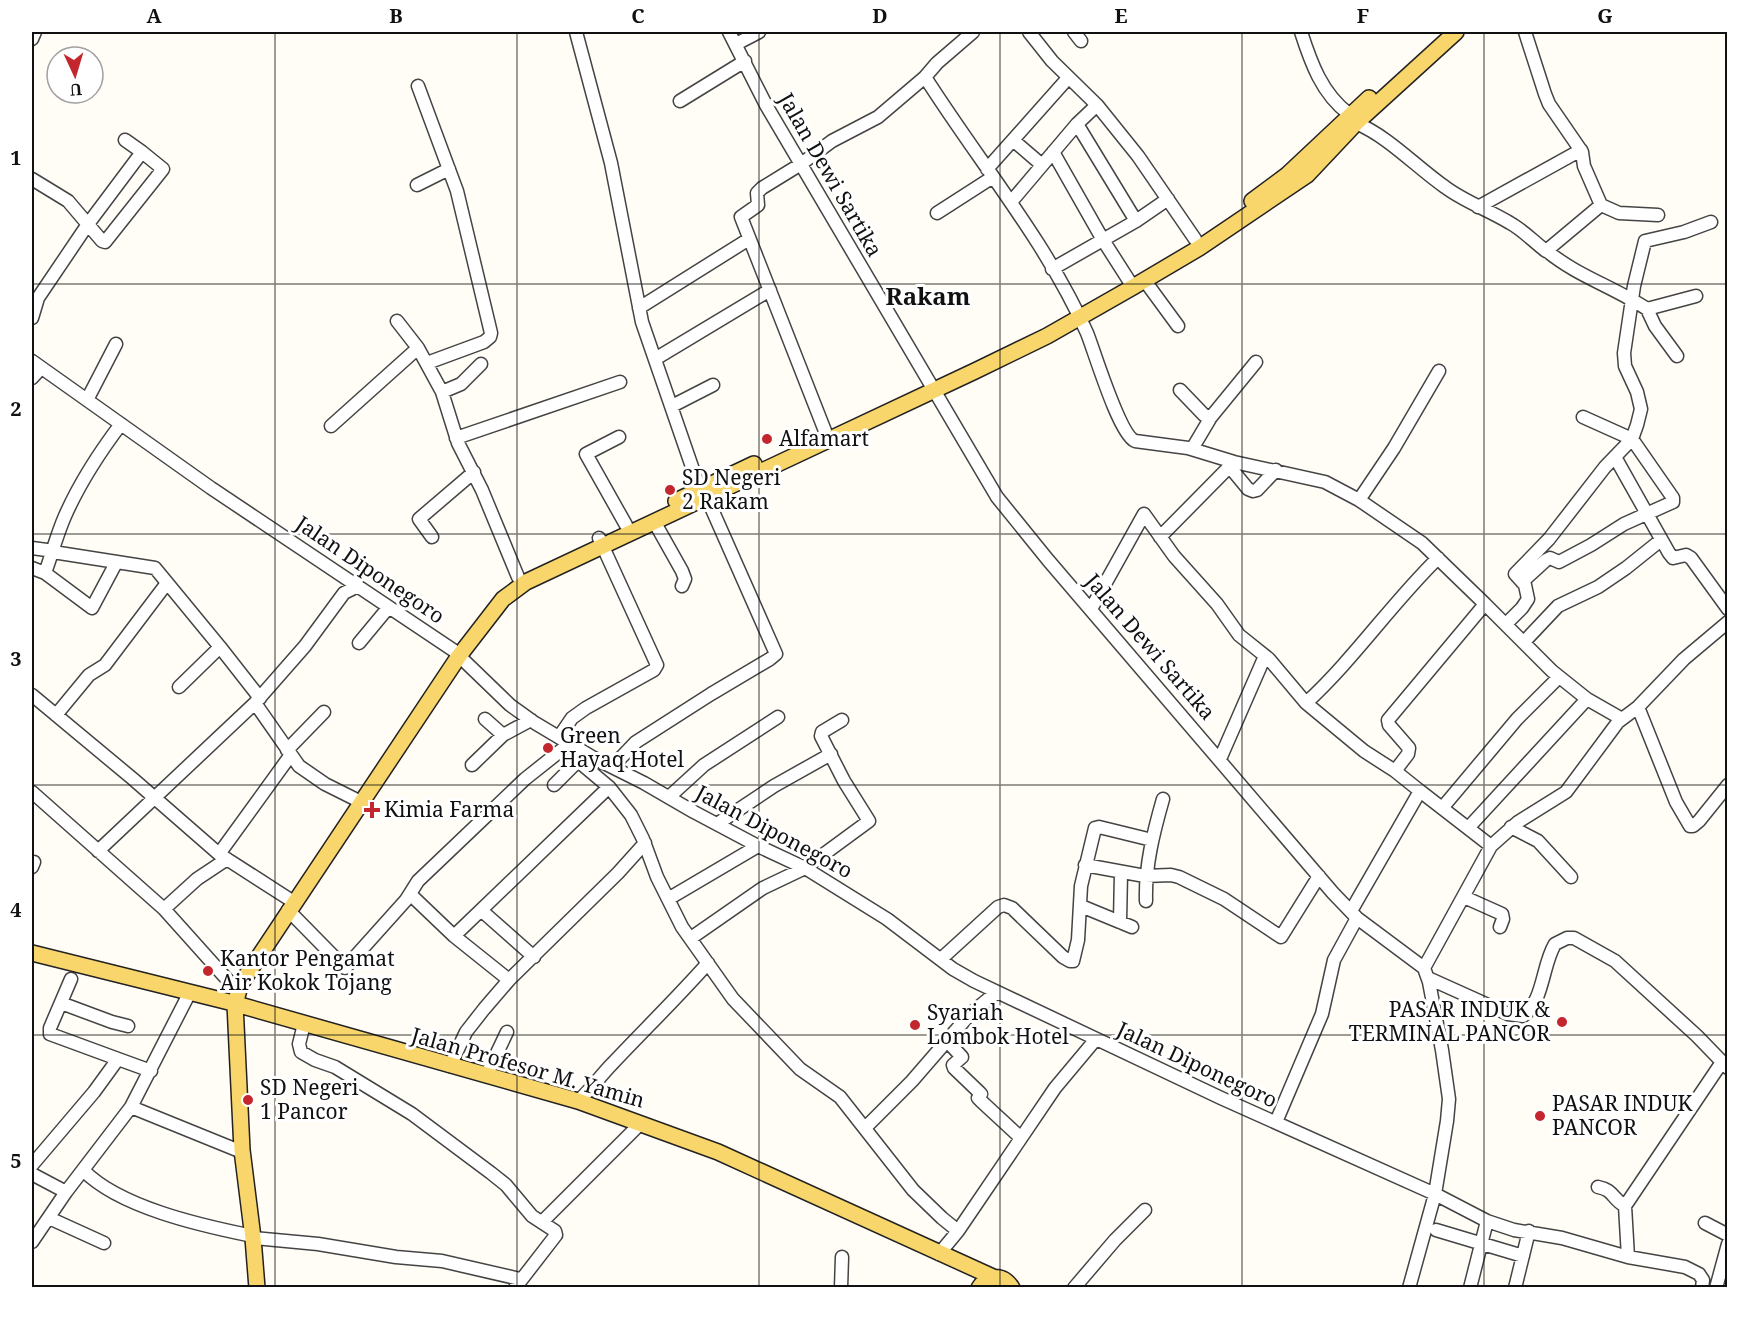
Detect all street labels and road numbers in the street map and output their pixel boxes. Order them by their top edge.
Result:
street label: Jalan Dewi Sartika [772,87,889,262]
street label: Jalan Diponegoro [290,508,450,629]
street label: Jalan Dewi Sartika [1079,567,1222,725]
street label: Jalan Diponegoro [690,777,858,884]
street label: Jalan Diponegoro [1112,1014,1282,1114]
street label: Jalan Profesor M. Yamin [407,1020,648,1114]

